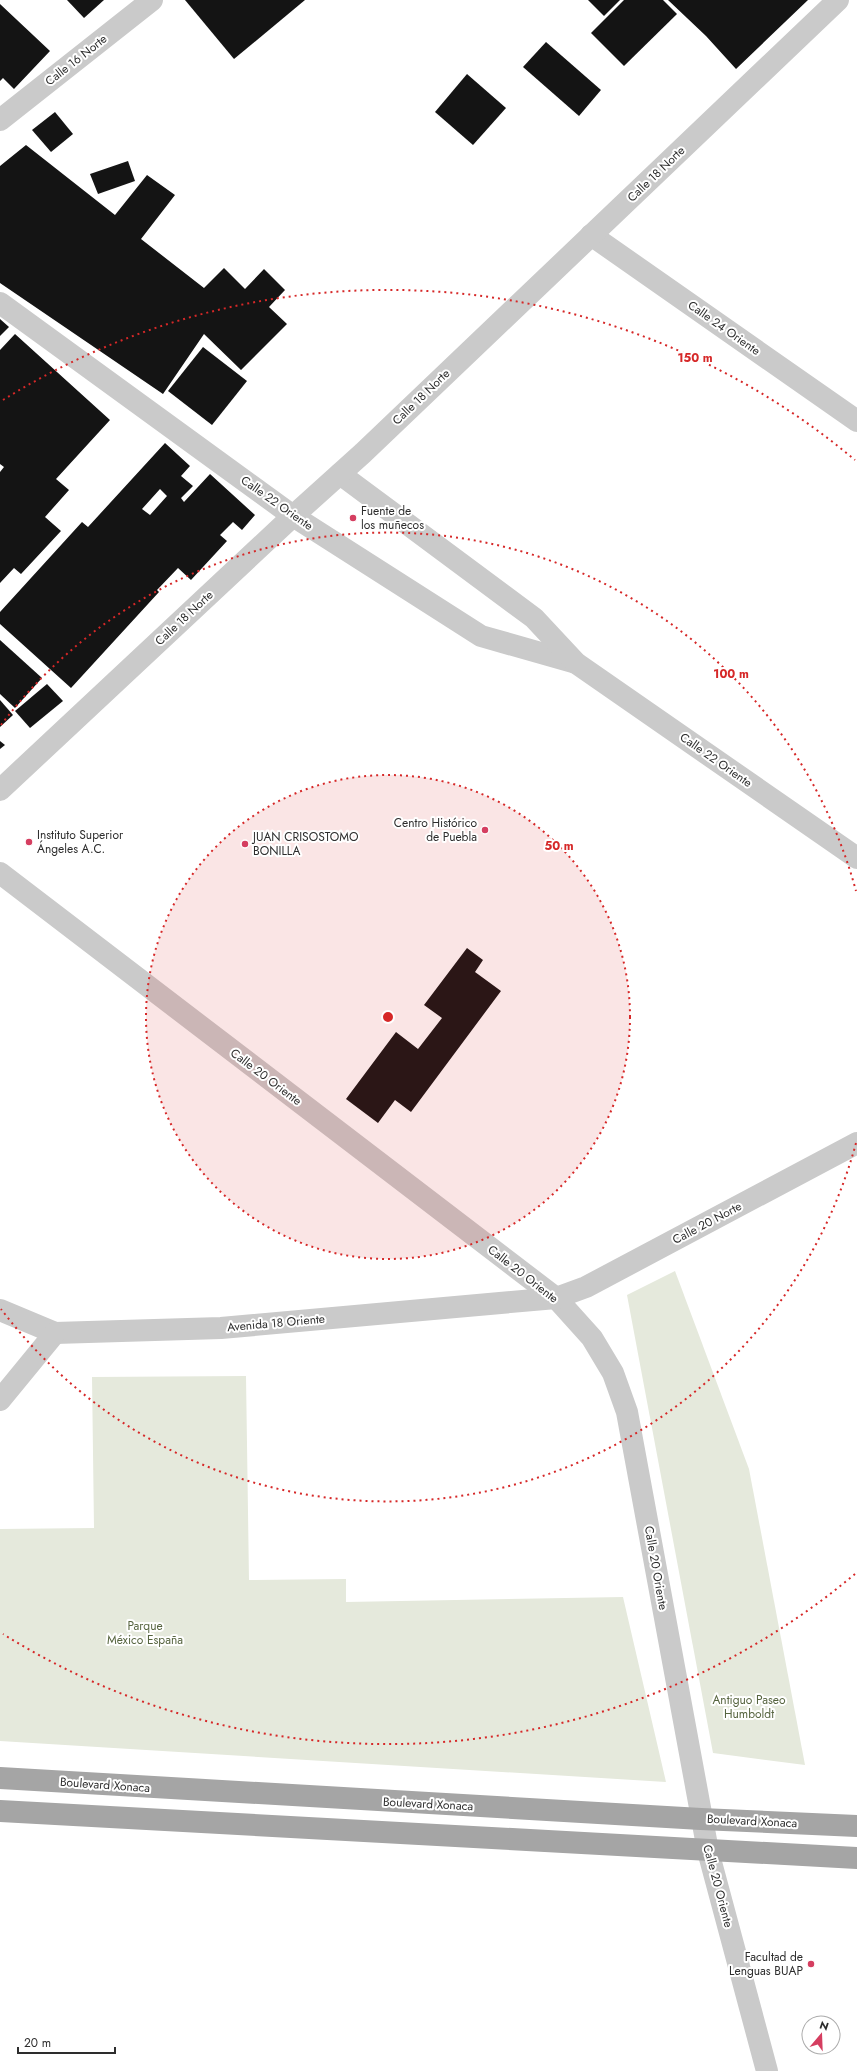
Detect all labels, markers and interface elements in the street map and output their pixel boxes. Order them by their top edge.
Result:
street label: Calle 16 Norte [41,30,111,90]
street label: Calle 18 Norte [623,142,689,206]
street label: Calle 24 Oriente [684,296,764,360]
text: 150 m [677,349,713,367]
street label: Calle 18 Norte [388,365,454,429]
street label: Calle 22 Oriente [237,471,317,535]
place label: Fuente de los muñecos [361,502,424,534]
marker: Fuente de los muñecos [348,513,358,523]
street label: Calle 18 Norte [151,586,217,650]
text: 100 m [713,665,749,683]
street label: Calle 22 Oriente [676,728,756,792]
place label: Centro Histórico de Puebla [394,814,477,846]
marker: Centro Histórico de Puebla [480,825,490,835]
place label: Instituto Superior Ángeles A.C. [37,826,124,858]
place label: JUAN CRISOSTOMO BONILLA [251,828,358,860]
marker: Instituto Superior Ángeles A.C. [24,837,34,847]
text: 50 m [544,837,574,855]
marker: JUAN CRISOSTOMO BONILLA [240,839,250,849]
centre of rings [381,1010,395,1024]
street label: Calle 20 Oriente [227,1044,305,1110]
street label: Calle 20 Norte [669,1197,745,1249]
street label: Calle 20 Oriente [484,1241,562,1307]
street label: Avenida 18 Oriente [226,1310,326,1336]
street label: Calle 20 Oriente [640,1524,672,1612]
park label: Parque México España [107,1617,183,1649]
park label: Antiguo Paseo Humboldt [712,1691,786,1723]
street label: Boulevard Xonaca [59,1773,151,1797]
street label: Boulevard Xonaca [382,1793,474,1815]
street label: Boulevard Xonaca [706,1810,798,1832]
street label: Calle 20 Oriente [698,1843,738,1929]
place label: Facultad de Lenguas BUAP [729,1948,803,1980]
marker: Facultad de Lenguas BUAP [806,1959,816,1969]
north arrow [801,2015,841,2055]
text: N [818,2017,831,2035]
scale bar [18,2029,115,2055]
text: 20 m [24,2034,51,2052]

